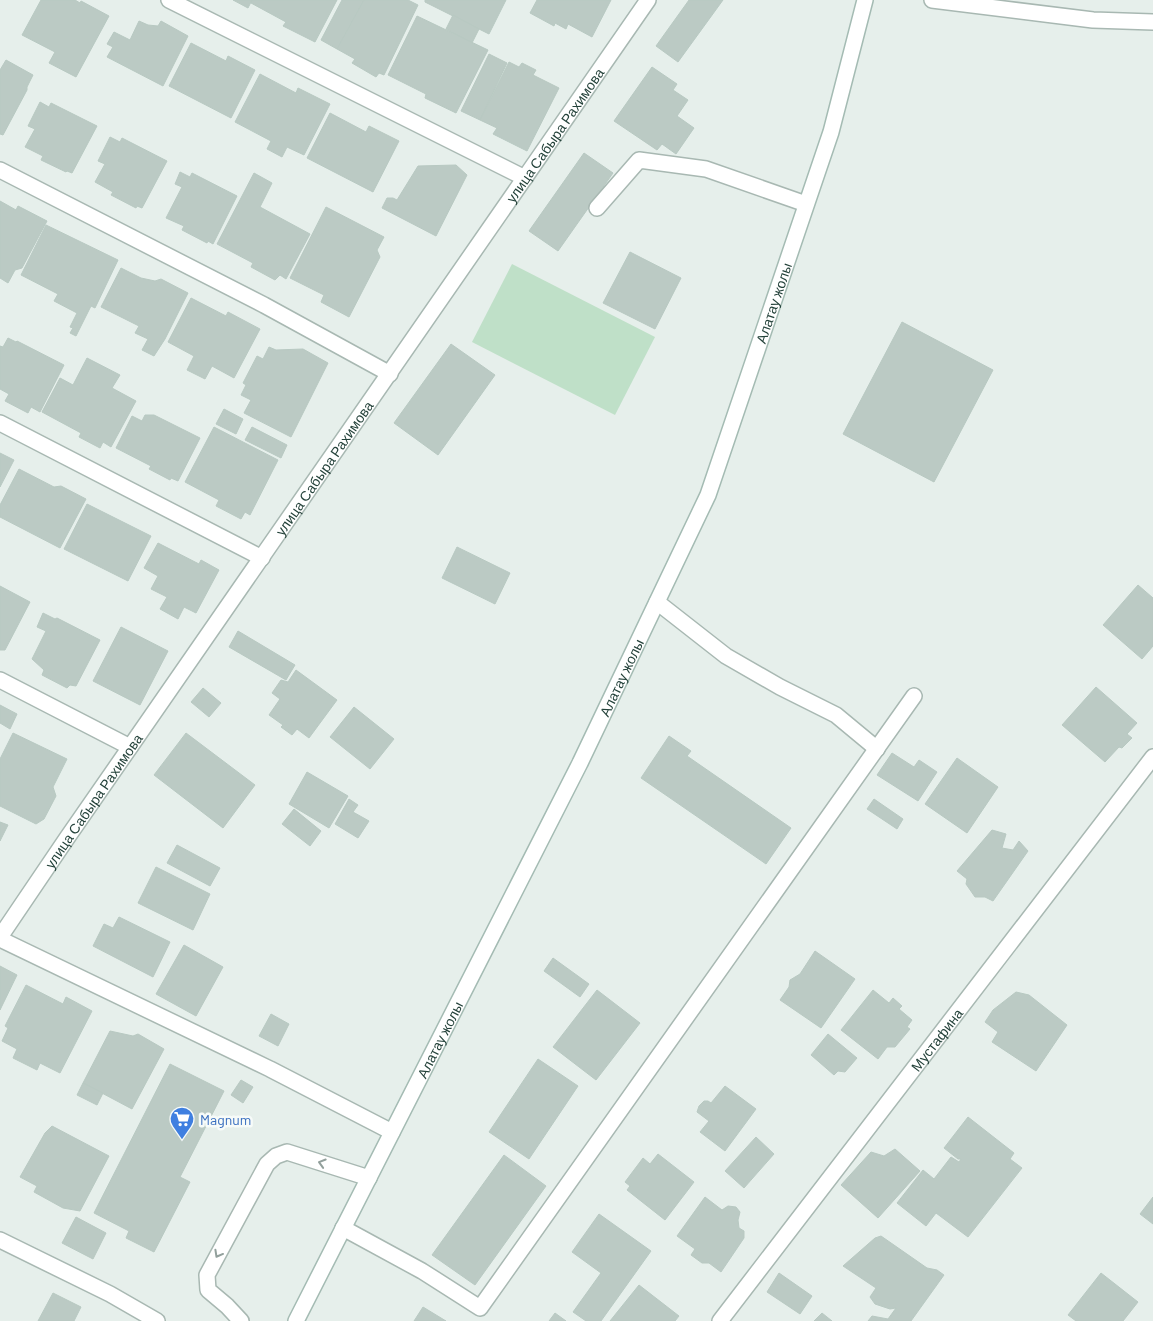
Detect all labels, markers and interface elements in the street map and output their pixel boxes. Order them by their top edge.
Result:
street label: улица Сабыра Рахимова [502,64,607,206]
street label: Алатау жолы [752,260,795,345]
street label: улица Сабыра Рахимова [271,397,376,538]
street label: Алатау жолы [595,636,647,719]
street label: улица Сабыра Рахимова [41,730,146,871]
street label: Алатау жолы [413,998,466,1081]
street label: Мустафина [907,1004,966,1074]
supermarket icon: Magnum [169,1106,195,1140]
place label: Magnum [200,1111,251,1128]
one-way arrow [318,1159,327,1169]
one-way arrow [214,1249,224,1258]

